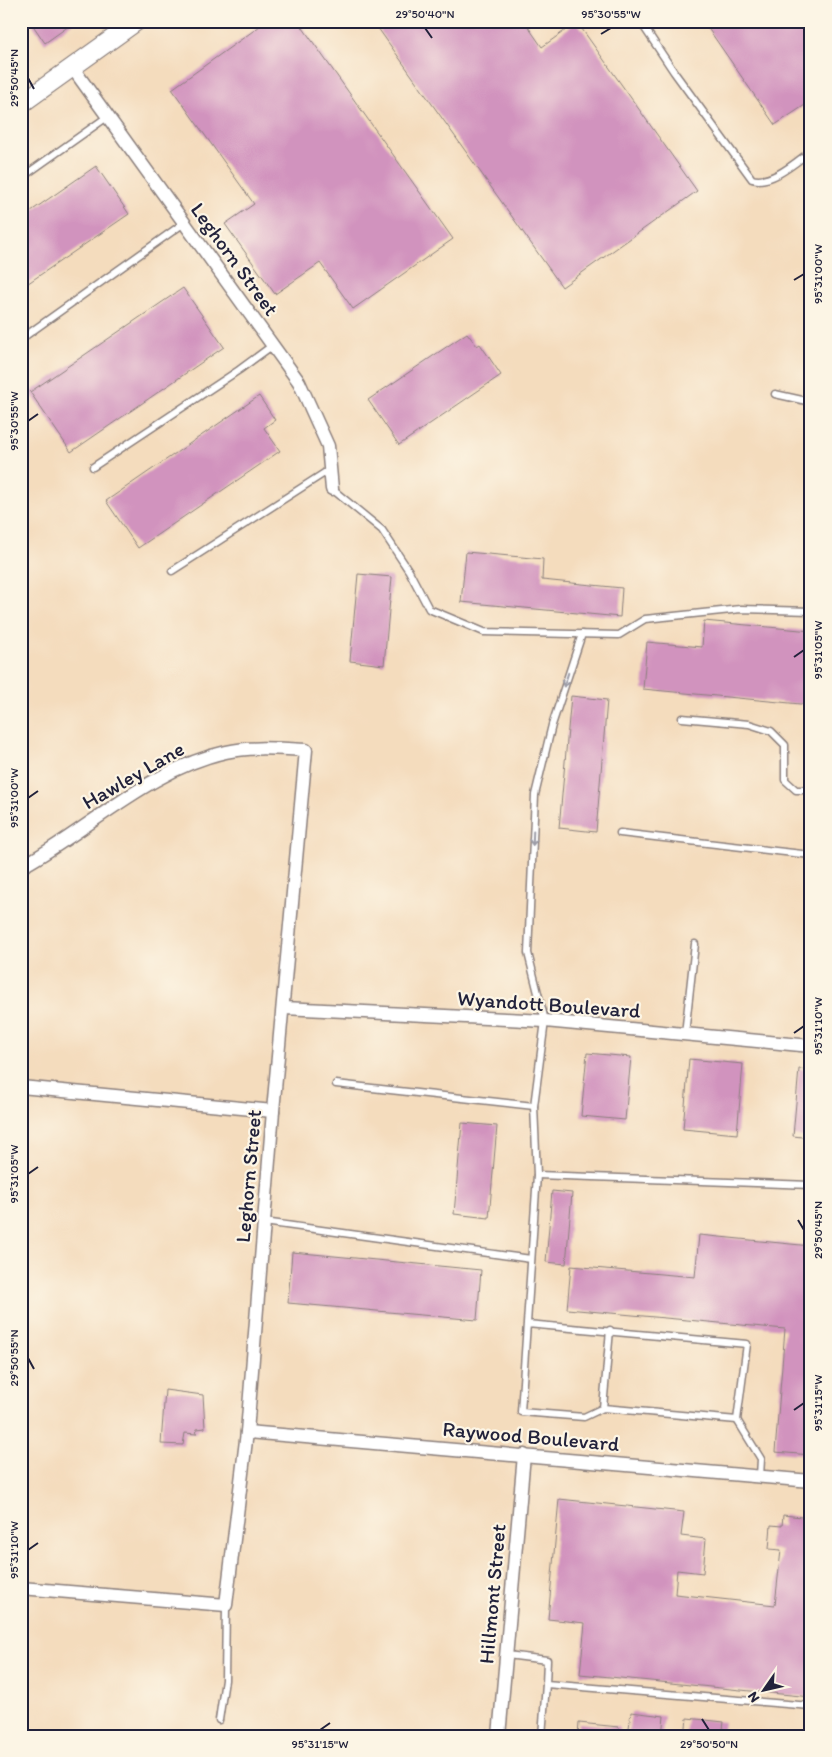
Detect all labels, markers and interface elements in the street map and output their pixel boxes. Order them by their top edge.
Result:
text: 29°50'40"N [395,7,455,21]
text: 95°30'55"W [581,7,641,21]
text: 29°50'45"N [7,49,21,107]
street label: Leghorn Street [186,198,284,320]
text: 95°31'00"W [811,244,825,304]
text: 95°30'55"W [7,391,21,451]
text: 95°31'05"W [811,621,825,679]
one-way arrow [561,672,571,688]
street label: Hawley Lane [77,736,189,814]
text: 95°31'00"W [7,768,21,828]
one-way arrow [529,830,538,846]
street label: Wyandott Boulevard [456,985,642,1023]
text: 95°31'10"W [811,997,825,1055]
street label: Leghorn Street [230,1108,266,1244]
text: 95°31'05"W [7,1145,21,1203]
text: 29°50'45"N [811,1201,825,1259]
text: 29°50'55"N [7,1329,21,1387]
text: 95°31'15"W [811,1375,825,1431]
street label: Raywood Boulevard [441,1416,621,1456]
text: 95°31'10"W [7,1521,21,1579]
street label: Hillmont Street [473,1523,511,1665]
north arrow [740,1664,790,1714]
text: N [744,1688,763,1706]
text: 95°31'15"W [292,1737,348,1751]
text: 29°50'50"N [680,1737,738,1751]

